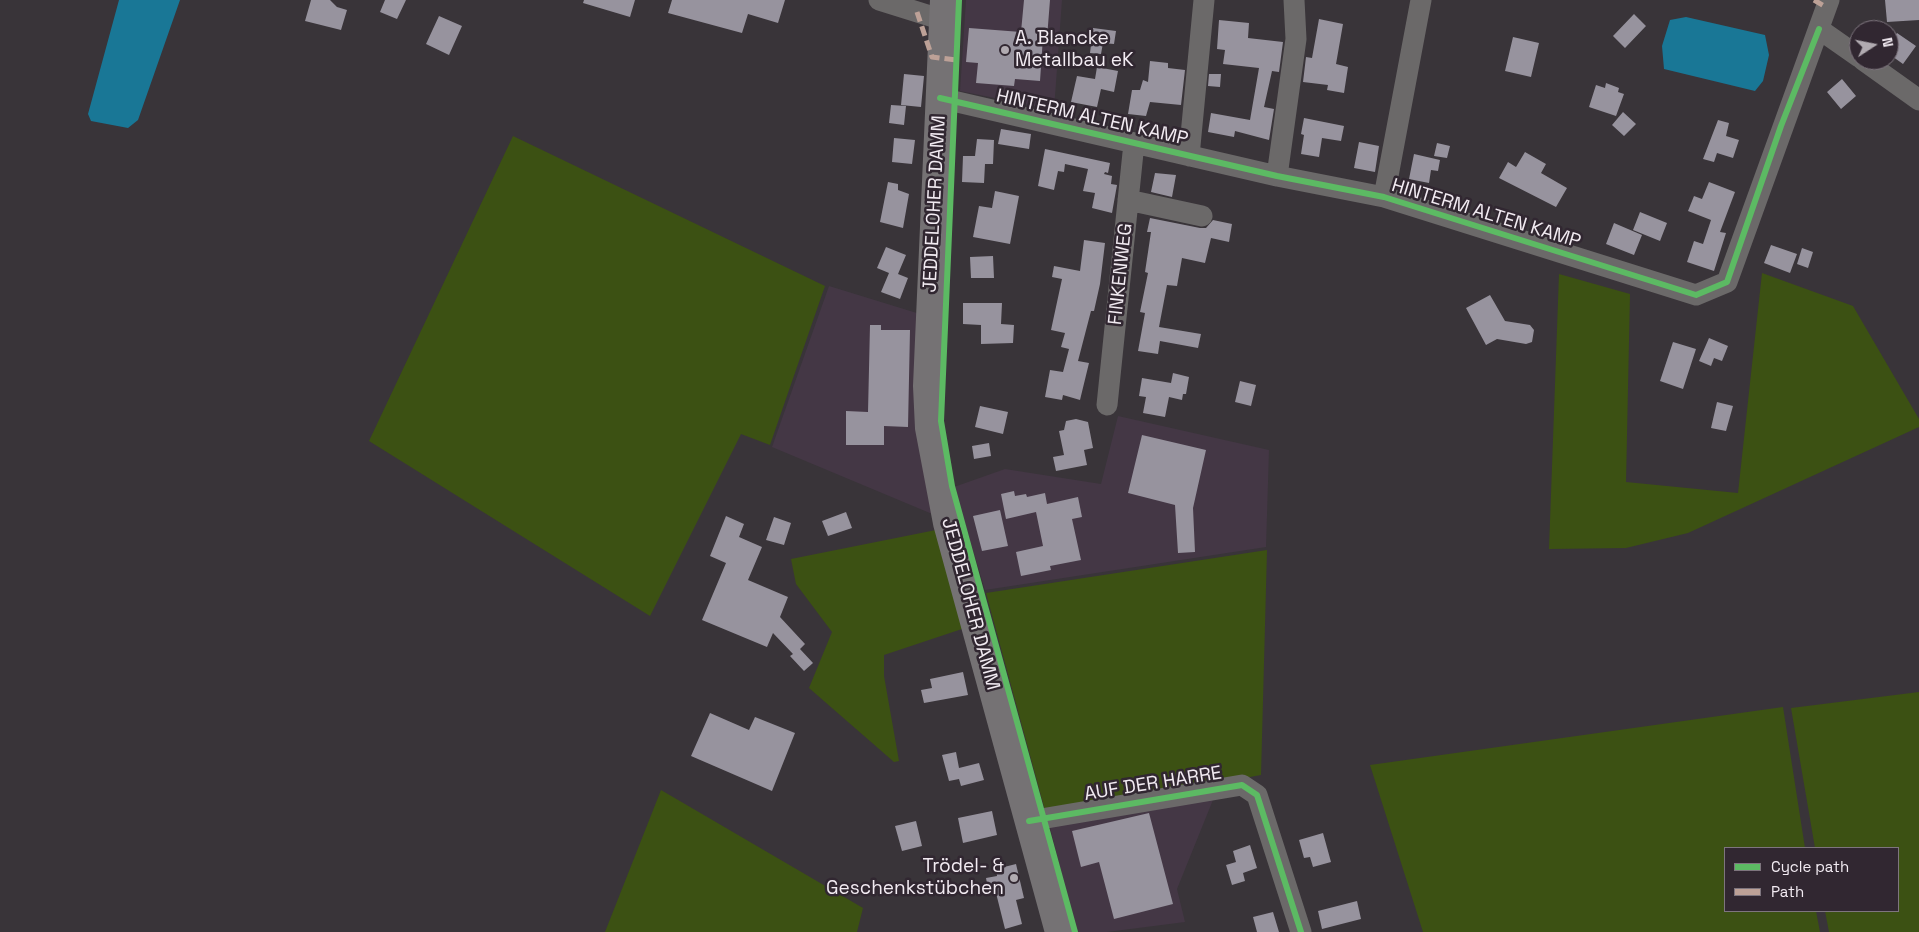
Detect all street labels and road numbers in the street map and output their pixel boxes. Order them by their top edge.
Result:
street label: HINTERM ALTEN KAMP [994,85,1190,151]
street label: JEDDELOHER DAMM [919,115,951,293]
street label: HINTERM ALTEN KAMP [1389,174,1583,254]
street label: FINKENWEG [1104,222,1138,326]
street label: JEDDELOHER DAMM [936,515,1004,693]
street label: AUF DER HARRE [1083,762,1223,806]

